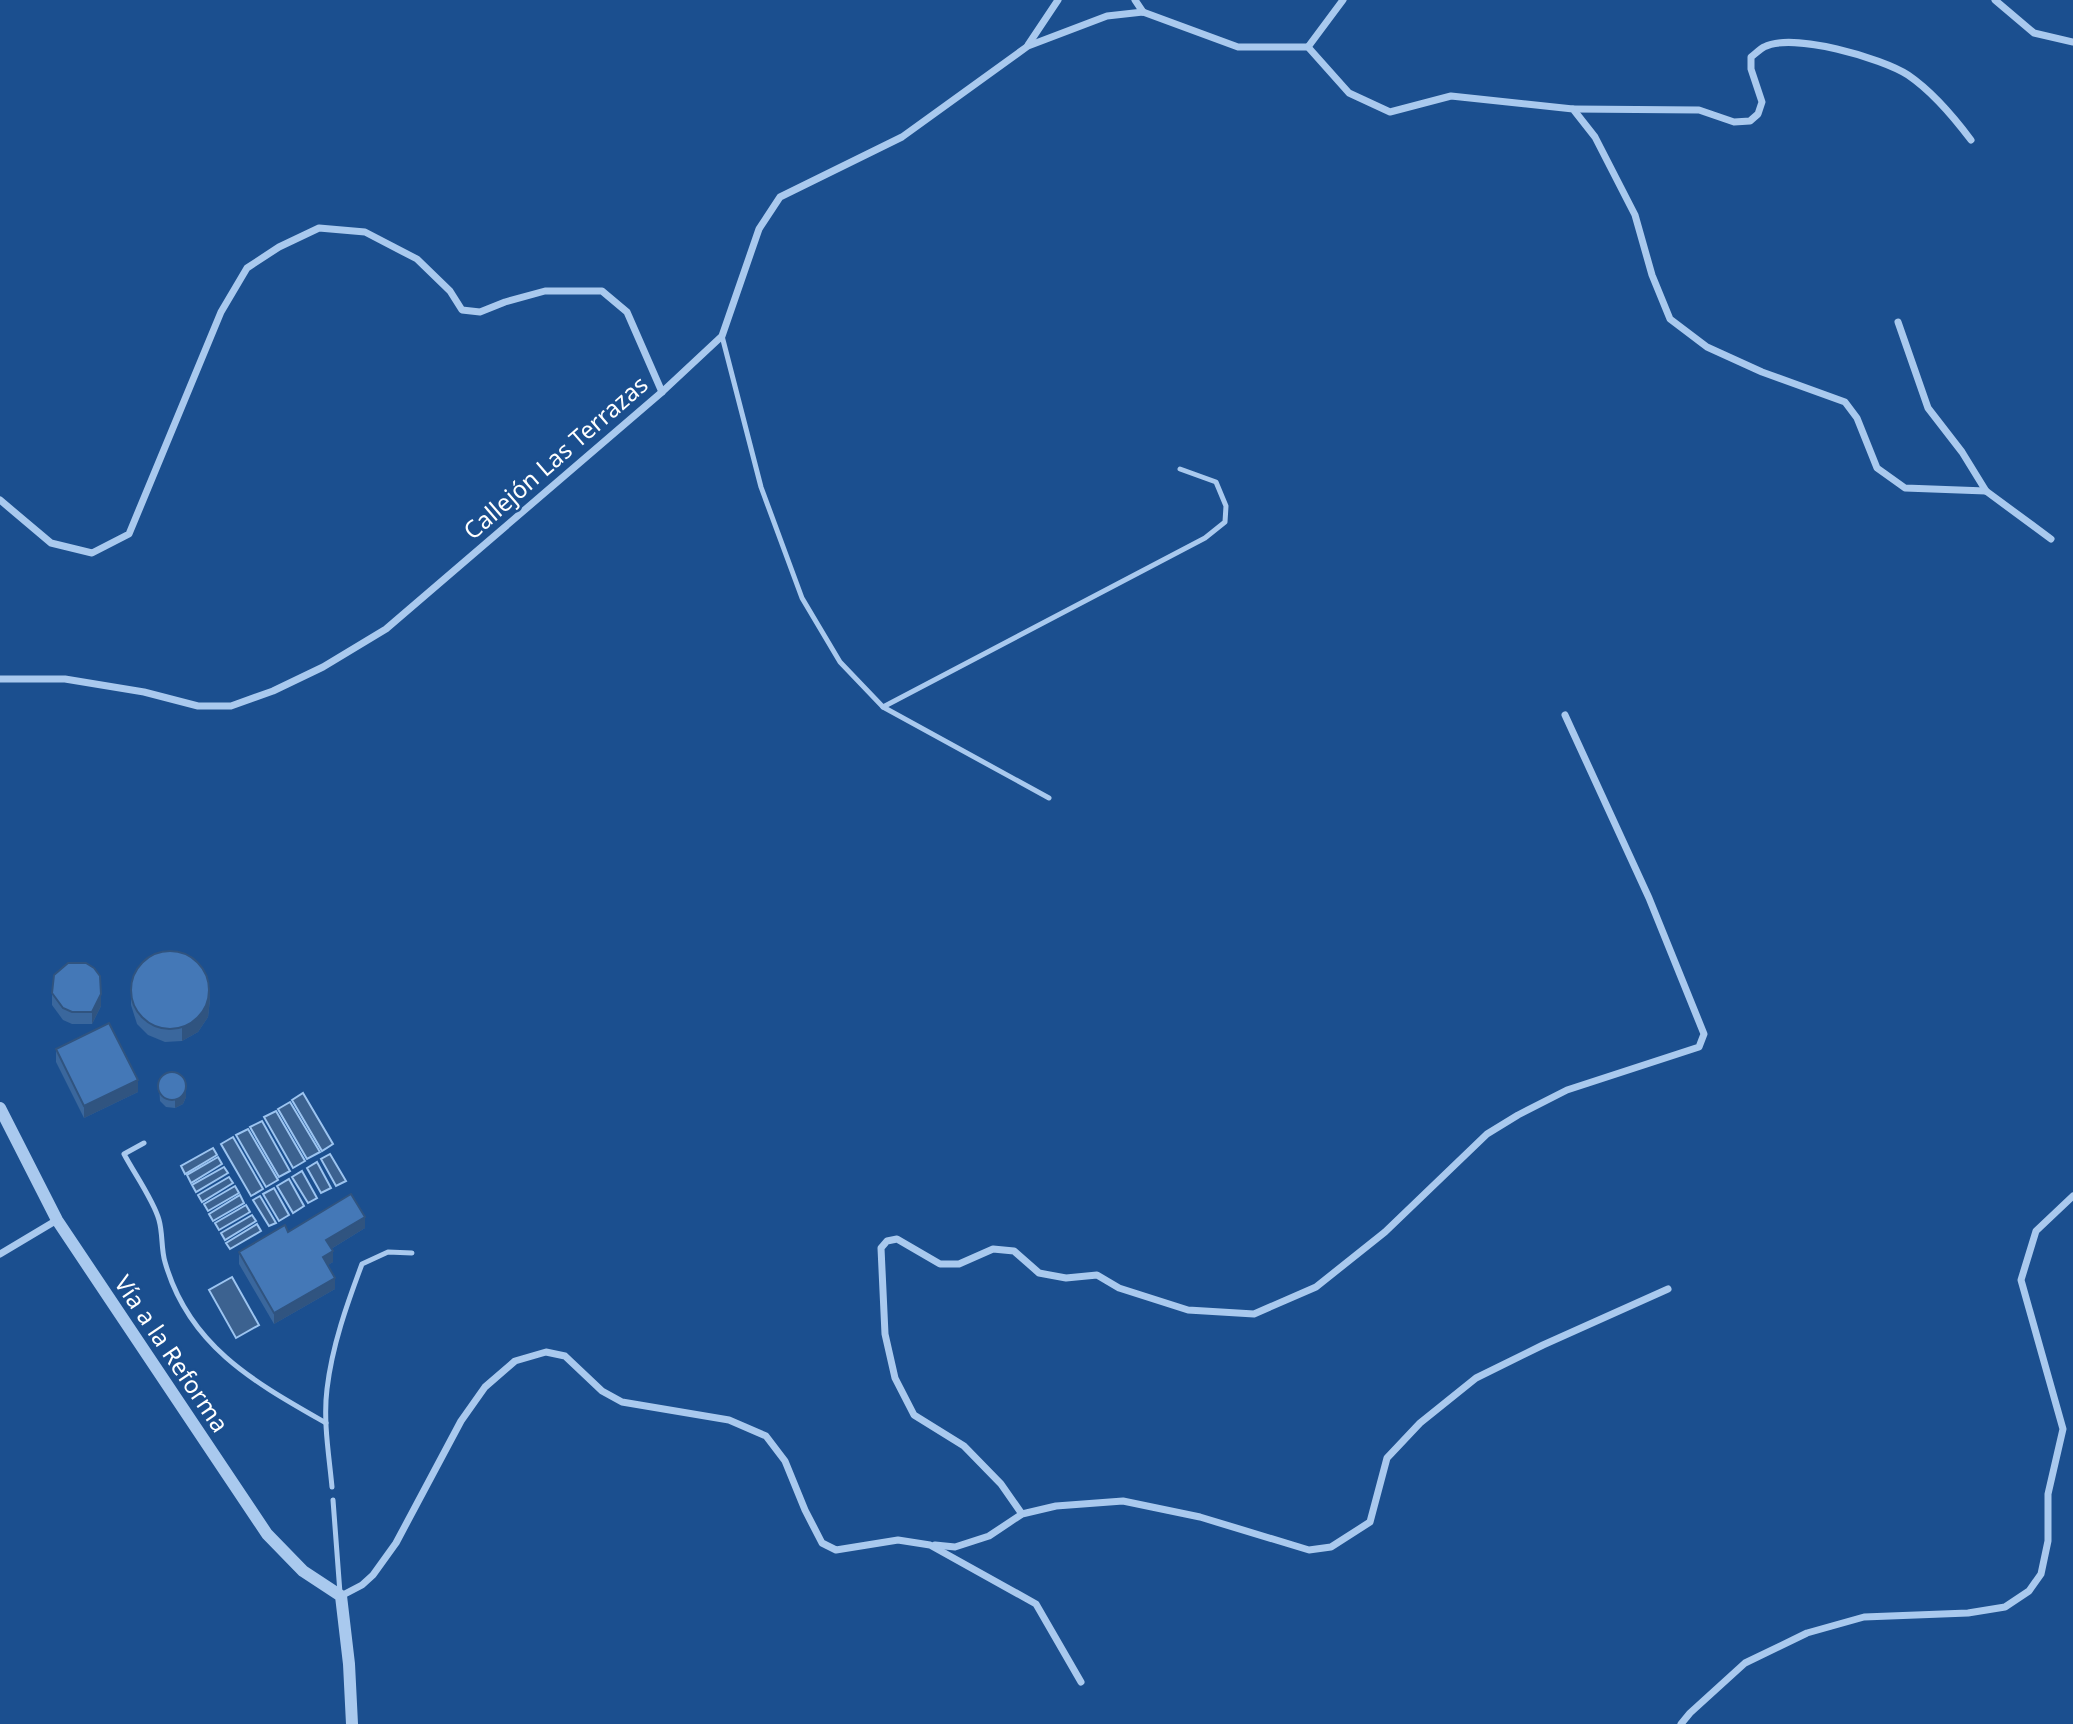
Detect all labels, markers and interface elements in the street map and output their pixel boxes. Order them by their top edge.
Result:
street label: Callejón Las Terrazas [456,368,654,546]
street label: Vía a la Reforma [107,1268,237,1438]

